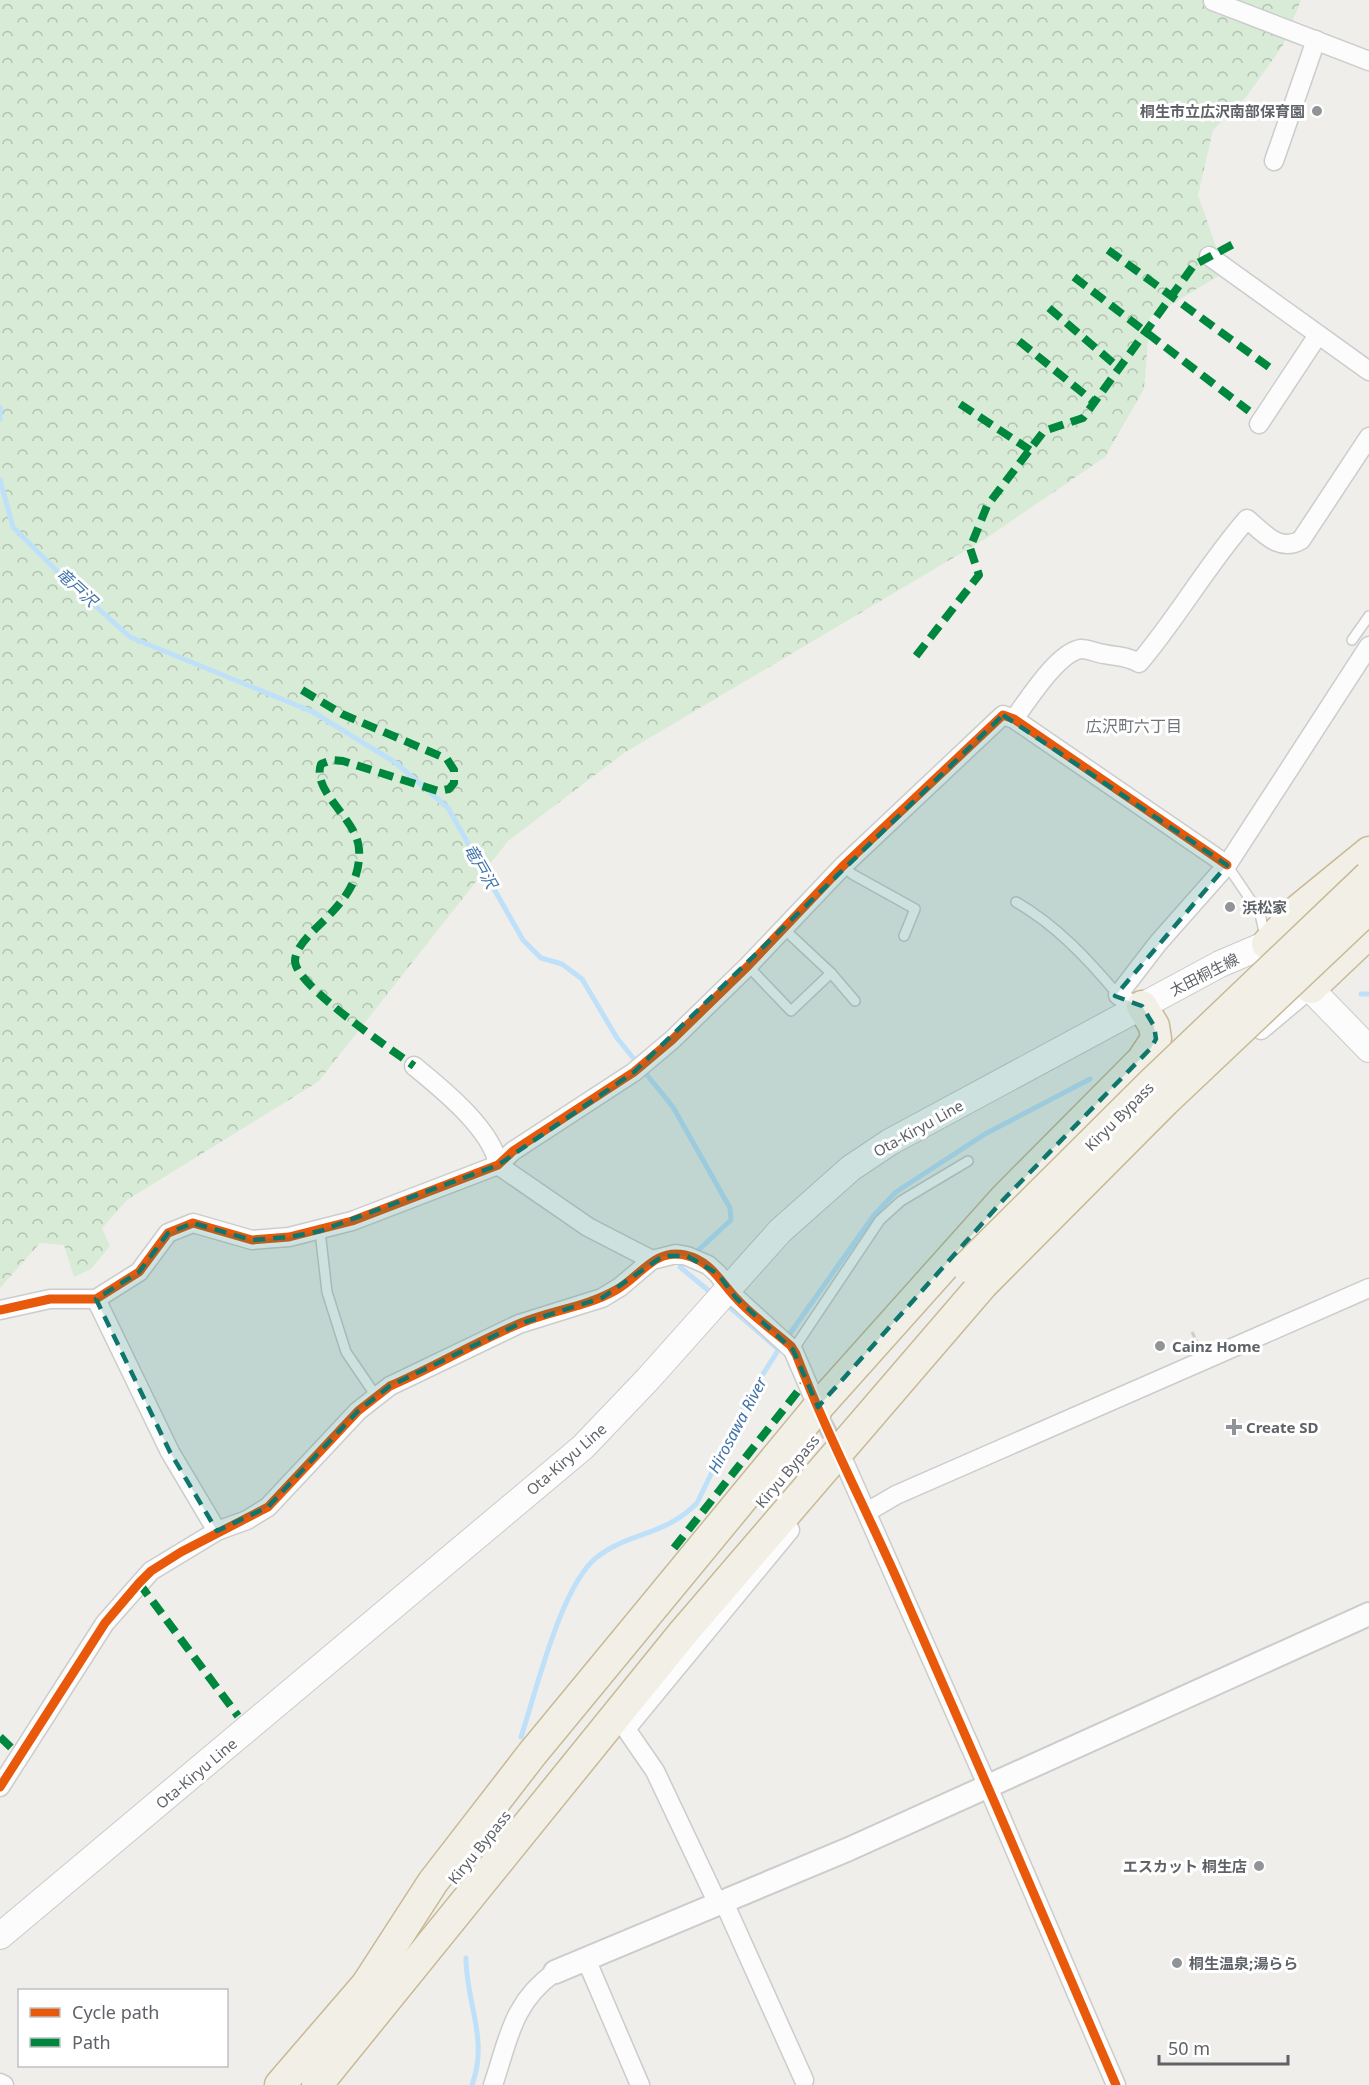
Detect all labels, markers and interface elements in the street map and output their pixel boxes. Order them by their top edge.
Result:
place label: 桐生市立広沢南部保育園 [1140,101,1305,121]
marker: 桐生市立広沢南部保育園 [1310,104,1324,118]
water label: 竜戸沢 [52,563,104,613]
district label: 広沢町六丁目 [1086,715,1182,737]
water label: 竜戸沢 [459,840,504,894]
place label: 浜松家 [1242,897,1287,917]
marker: 浜松家 [1223,900,1237,914]
street label: 太田桐生線 [1166,948,1242,1000]
street label: Kiryu Bypass [1080,1077,1158,1155]
street label: Ota-Kiryu Line [869,1095,967,1161]
place label: Cainz Home [1172,1336,1261,1356]
marker: Cainz Home [1153,1339,1167,1353]
water label: Hirosawa River [702,1372,772,1477]
place label: Create SD [1246,1417,1319,1437]
street label: Ota-Kiryu Line [522,1419,610,1499]
marker: Create SD [1227,1420,1241,1434]
street label: Kiryu Bypass [751,1430,823,1512]
street label: Ota-Kiryu Line [151,1733,241,1813]
street label: Kiryu Bypass [443,1806,515,1888]
place label: エスカット 桐生店 [1123,1856,1247,1876]
marker: エスカット 桐生店 [1252,1859,1266,1873]
place label: 桐生温泉;湯らら [1189,1953,1298,1973]
marker: 桐生温泉;湯らら [1170,1956,1184,1970]
legend [18,1989,228,2067]
text: Cycle path [72,2000,159,2024]
scale bar [1159,2028,1288,2066]
text: Path [72,2030,111,2054]
text: 50 m [1168,2036,1210,2060]

